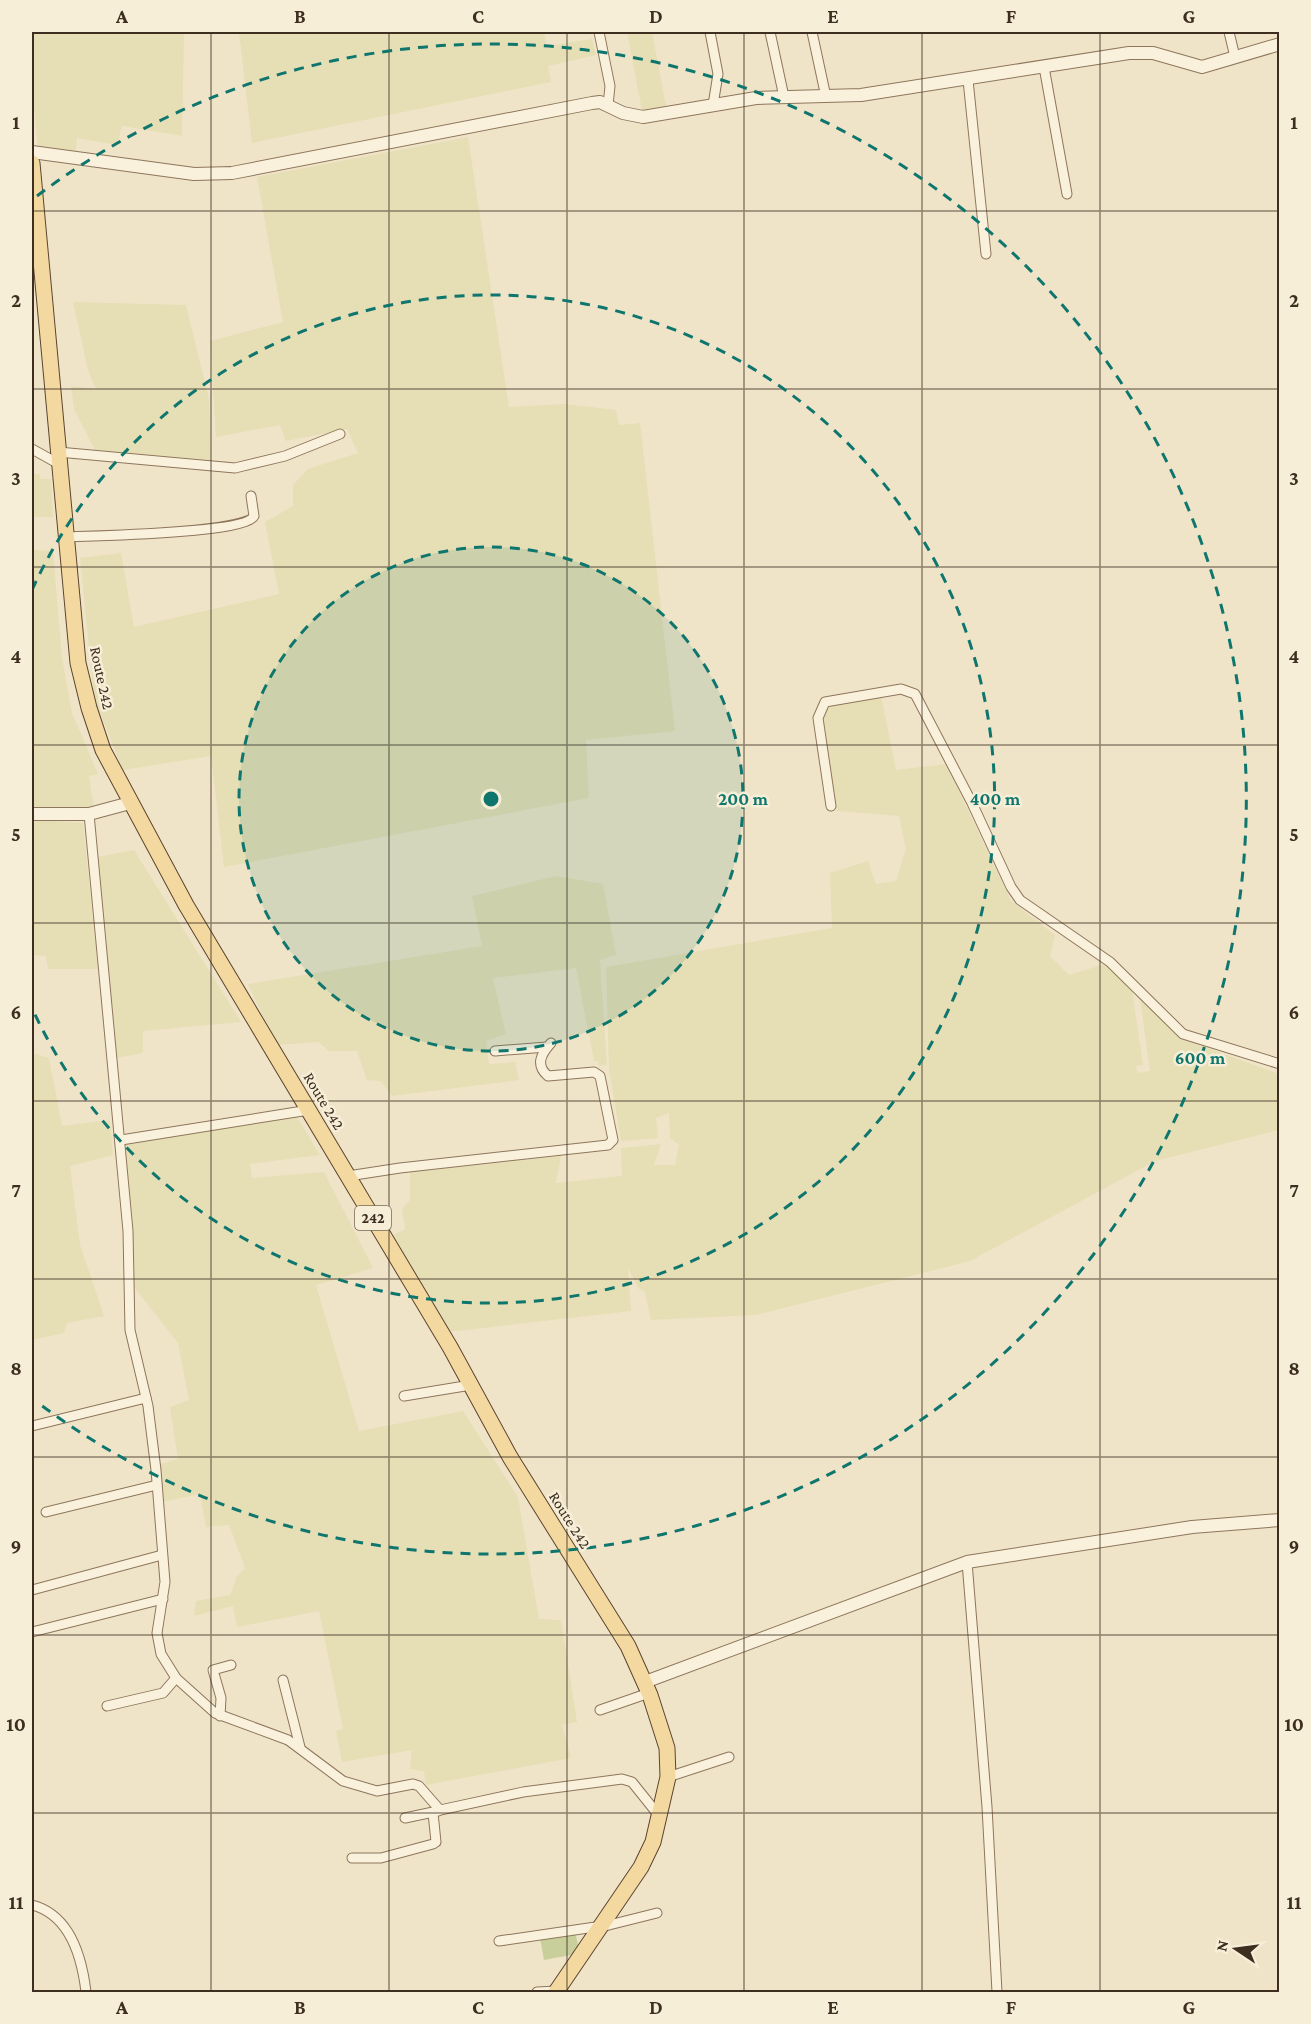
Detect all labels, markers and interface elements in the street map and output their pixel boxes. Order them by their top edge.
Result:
text: A [115,5,129,27]
text: B [294,5,306,27]
text: C [472,5,484,27]
text: D [649,5,663,27]
text: E [827,5,839,27]
text: F [1006,5,1017,27]
text: G [1183,5,1196,27]
text: 1 [12,111,20,133]
text: 1 [1290,111,1298,133]
text: 2 [11,289,21,311]
text: 2 [1289,289,1299,311]
text: 3 [11,467,21,489]
text: 3 [1289,467,1299,489]
text: 4 [11,645,22,667]
street label: Route 242 [87,645,117,711]
text: 4 [1289,645,1300,667]
centre of rings [481,789,501,809]
text: 200 m [718,789,769,809]
text: 400 m [970,789,1021,809]
text: 5 [11,823,21,845]
text: 5 [1289,823,1299,845]
text: 6 [11,1001,21,1023]
text: 6 [1289,1001,1299,1023]
text: 600 m [1175,1048,1226,1068]
street label: Route 242 [300,1069,348,1133]
text: 7 [11,1179,21,1201]
text: 7 [1289,1179,1299,1201]
road number: 242 [355,1206,391,1230]
text: 8 [10,1357,22,1379]
text: 8 [1288,1357,1300,1379]
street label: Route 242 [546,1489,594,1552]
text: 9 [11,1535,21,1557]
text: 9 [1289,1535,1299,1557]
text: 10 [6,1713,26,1735]
text: 10 [1284,1713,1304,1735]
text: 11 [9,1891,24,1913]
text: 11 [1287,1891,1302,1913]
north arrow [1206,1919,1266,1979]
text: N [1212,1938,1231,1953]
text: A [115,1996,129,2018]
text: B [294,1996,306,2018]
text: C [472,1996,484,2018]
text: D [649,1996,663,2018]
text: E [827,1996,839,2018]
text: F [1006,1996,1017,2018]
text: G [1183,1996,1196,2018]

